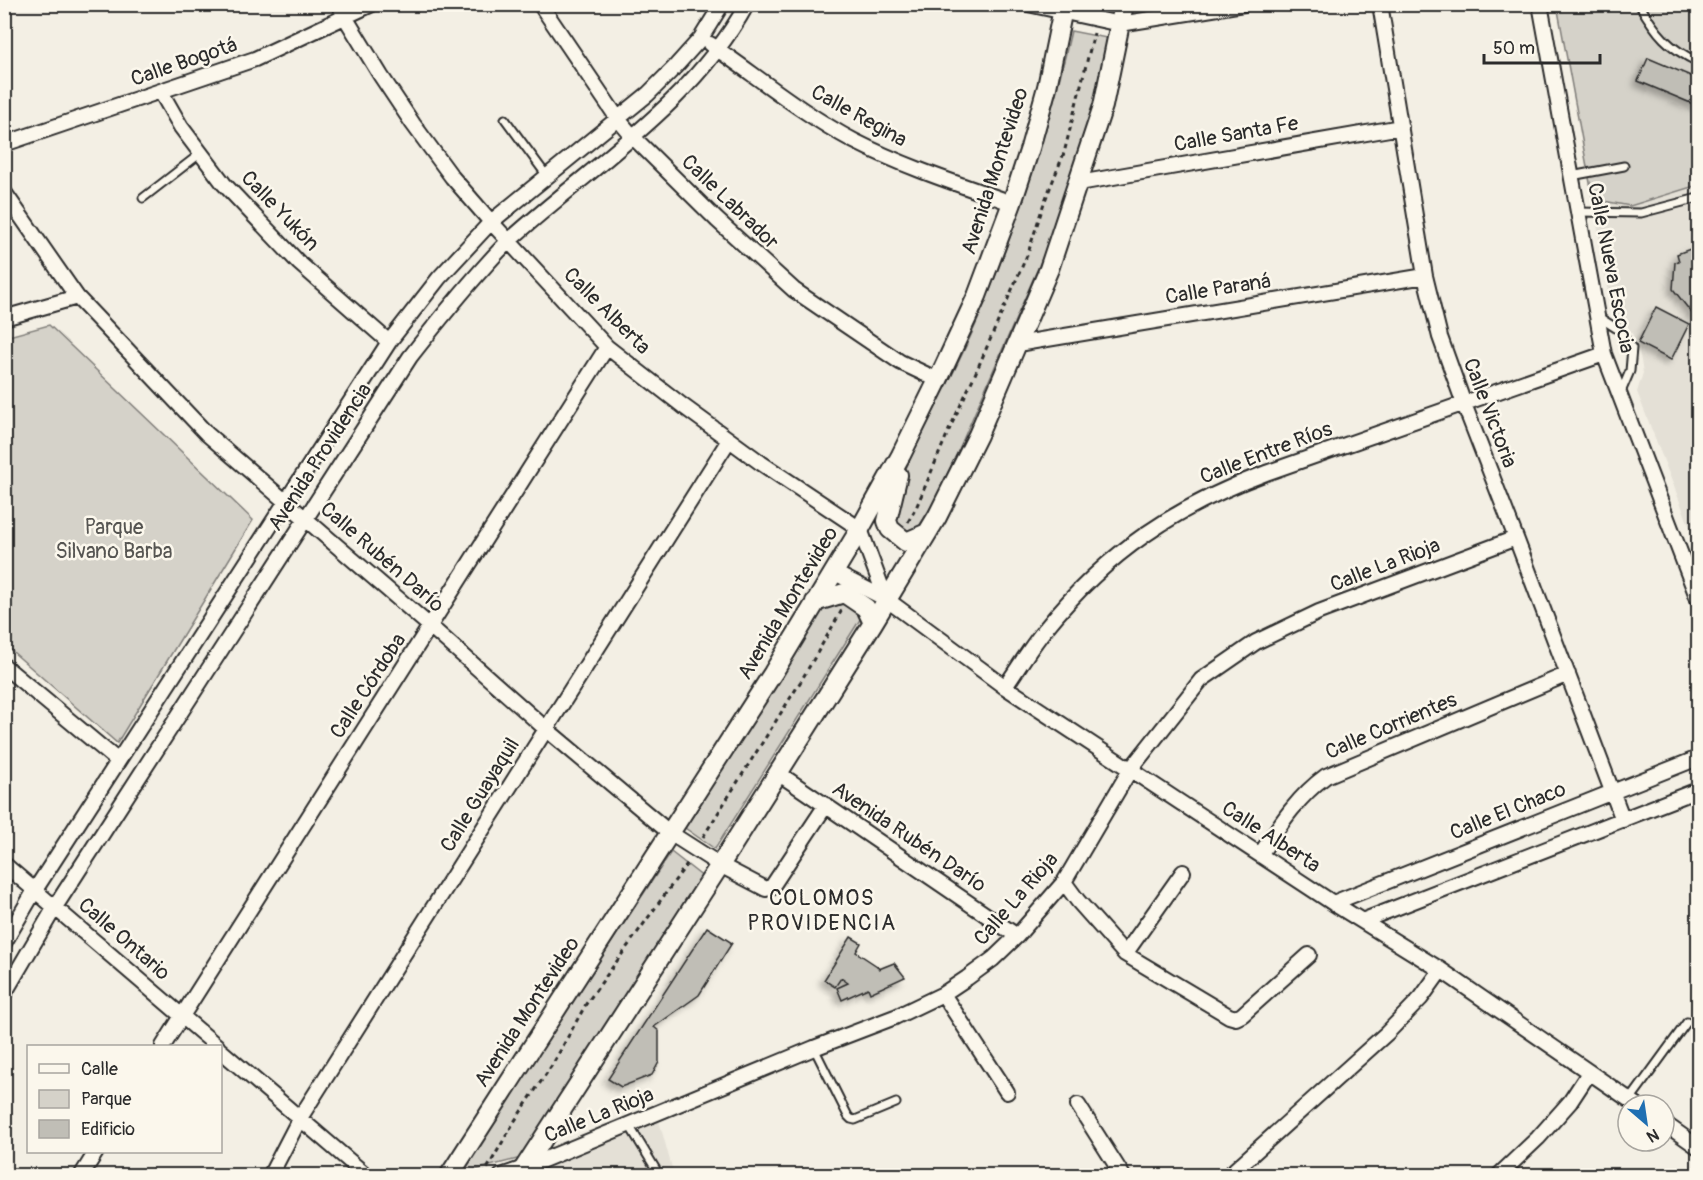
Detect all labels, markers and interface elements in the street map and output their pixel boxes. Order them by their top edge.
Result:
scale bar [1484,27,1600,65]
street label: Calle Bogotá [127,31,241,93]
text: 50 m [1493,37,1535,60]
street label: Calle Regina [806,79,912,153]
street label: Avenida Montevideo [955,84,1035,258]
street label: Calle Santa Fe [1172,110,1301,158]
street label: Calle Labrador [675,149,785,256]
street label: Calle Yukón [235,165,325,257]
street label: Calle Nueva Escocia [1581,181,1641,355]
street label: Calle Alberta [558,262,656,360]
street label: Calle Paraná [1163,267,1273,311]
street label: Calle Victoria [1457,354,1523,472]
street label: Avenida Providencia [262,378,378,536]
street label: Calle Entre Ríos [1196,415,1336,491]
street label: Calle Rubén Darío [314,496,450,618]
park label: Parque Silvano Barba [56,514,172,565]
street label: Avenida Montevideo [732,521,844,685]
street label: Calle La Rioja [1326,532,1444,598]
street label: Calle Córdoba [324,628,412,744]
street label: Calle Corrientes [1321,686,1461,766]
street label: Calle Guayaquil [434,733,526,857]
street label: Avenida Rubén Darío [827,775,991,899]
street label: Calle El Chaco [1446,776,1570,846]
street label: Calle Alberta [1216,795,1326,879]
street label: Calle La Rioja [968,847,1064,951]
district label: COLOMOS PROVIDENCIA [747,884,897,937]
street label: Calle Ontario [72,892,176,986]
street label: Avenida Montevideo [468,932,586,1092]
legend [27,1045,222,1153]
text: Calle [81,1058,118,1081]
street label: Calle La Rioja [540,1081,658,1149]
text: Parque [81,1088,131,1111]
north arrow [1616,1093,1676,1153]
text: Edificio [81,1118,135,1141]
text: N [1643,1124,1662,1147]

